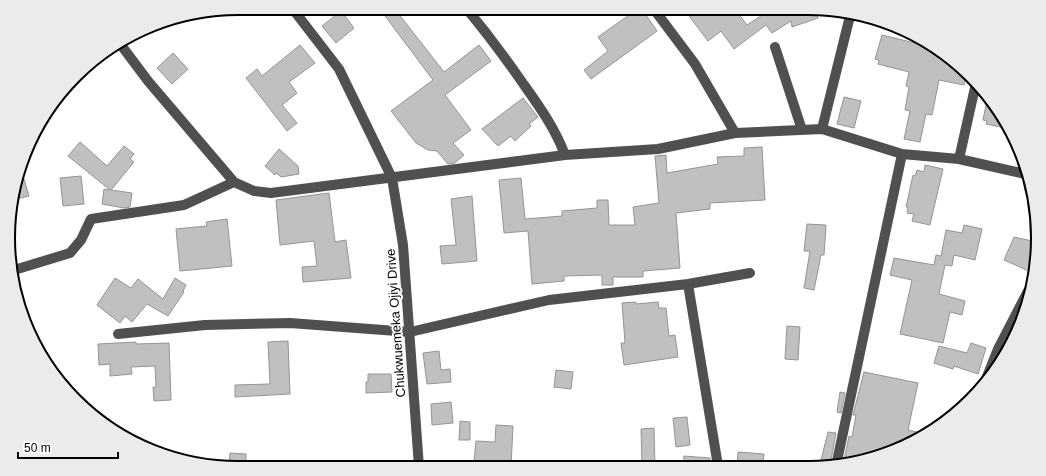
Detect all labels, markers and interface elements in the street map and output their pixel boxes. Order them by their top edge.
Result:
street label: Chukwuemeka Ojiyi Drive [383,248,408,398]
scale bar [18,434,118,460]
text: 50 m [24,441,51,455]

